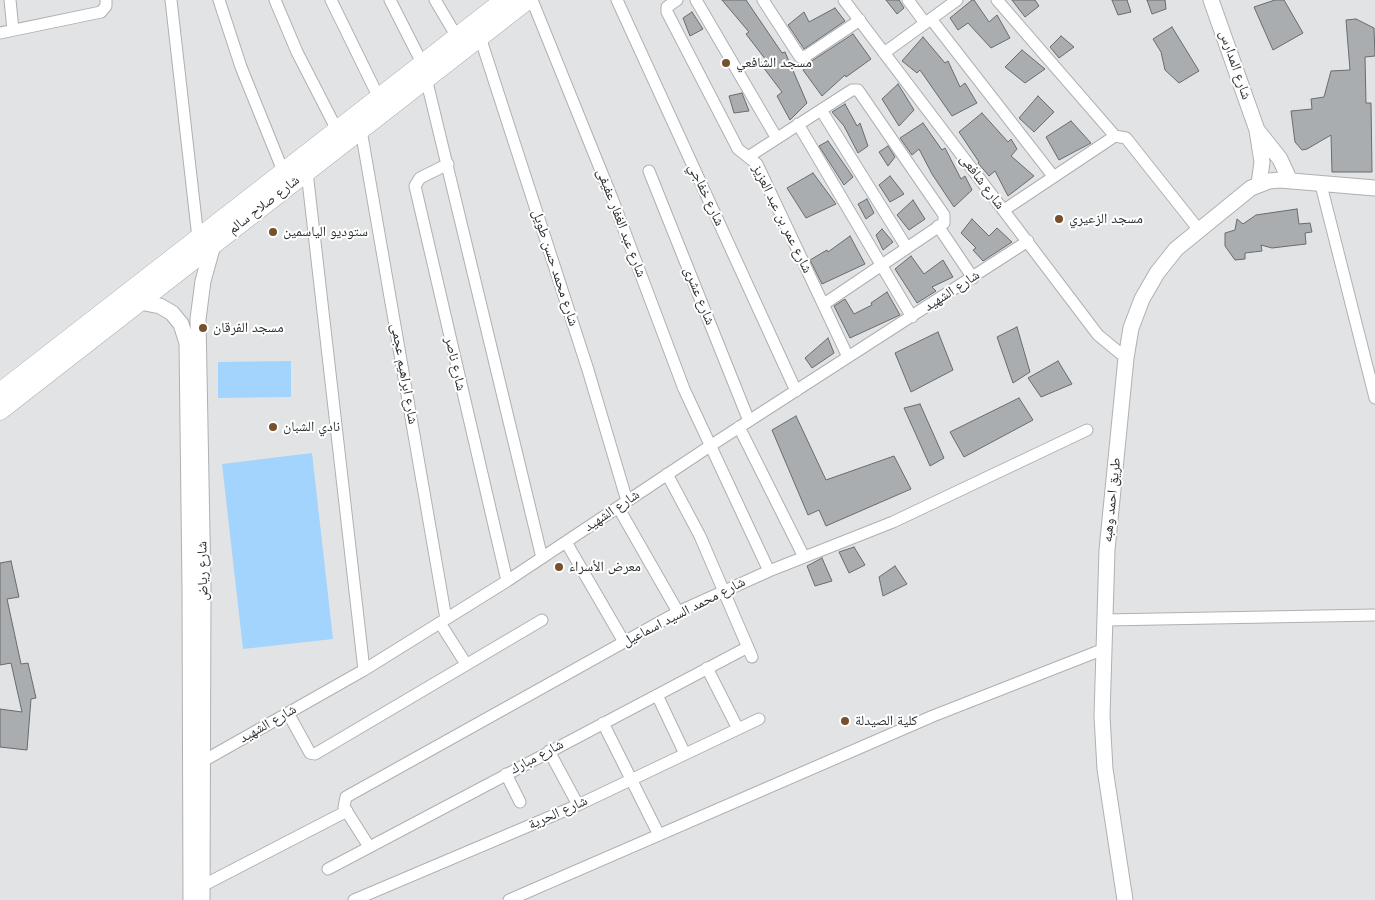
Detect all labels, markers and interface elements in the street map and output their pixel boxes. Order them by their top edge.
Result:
street label: شارع المدارس [1215,28,1255,102]
place label: مسجد الشافعي [736,55,812,71]
marker: مسجد الشافعي [720,57,732,69]
street label: شارع شافعى [956,151,1008,213]
street label: شارع خفاجي [684,161,728,229]
street label: شارع عمر بن عبد العزيز [748,162,816,276]
street label: شارع عبد الغفار عفيفى [593,166,649,280]
street label: شارع صلاح سالم [225,172,303,238]
street label: شارع محمد حسن طويل [528,208,582,328]
place label: مسجد الزعيري [1069,211,1143,227]
marker: مسجد الزعيري [1053,213,1065,225]
place label: ستوديو الياسمين [283,224,368,240]
marker: ستوديو الياسمين [267,226,279,238]
street label: شارع عشرى [680,264,718,328]
street label: شارع الشهيد [921,267,983,315]
place label: مسجد الفرقان [213,320,284,336]
marker: مسجد الفرقان [197,322,209,334]
street label: شارع ابراهيم عجمى [387,322,421,426]
street label: شارع ناصر [441,336,469,392]
place label: نادي الشبان [283,419,340,435]
marker: نادي الشبان [267,421,279,433]
street label: طريق احمد وهبه [1099,457,1125,543]
street label: شارع الشهيد [581,486,643,536]
street label: شارع رياض [194,541,212,601]
place label: معرض الأسراء [569,559,641,575]
marker: معرض الأسراء [553,561,565,573]
street label: شارع محمد السيد اسماعيل [620,574,748,650]
street label: شارع الشهيد [236,701,300,747]
place label: كلية الصيدلة [855,713,918,729]
marker: كلية الصيدلة [839,715,851,727]
street label: شارع مبارك [508,736,566,778]
street label: شارع الحرية [526,793,590,833]

